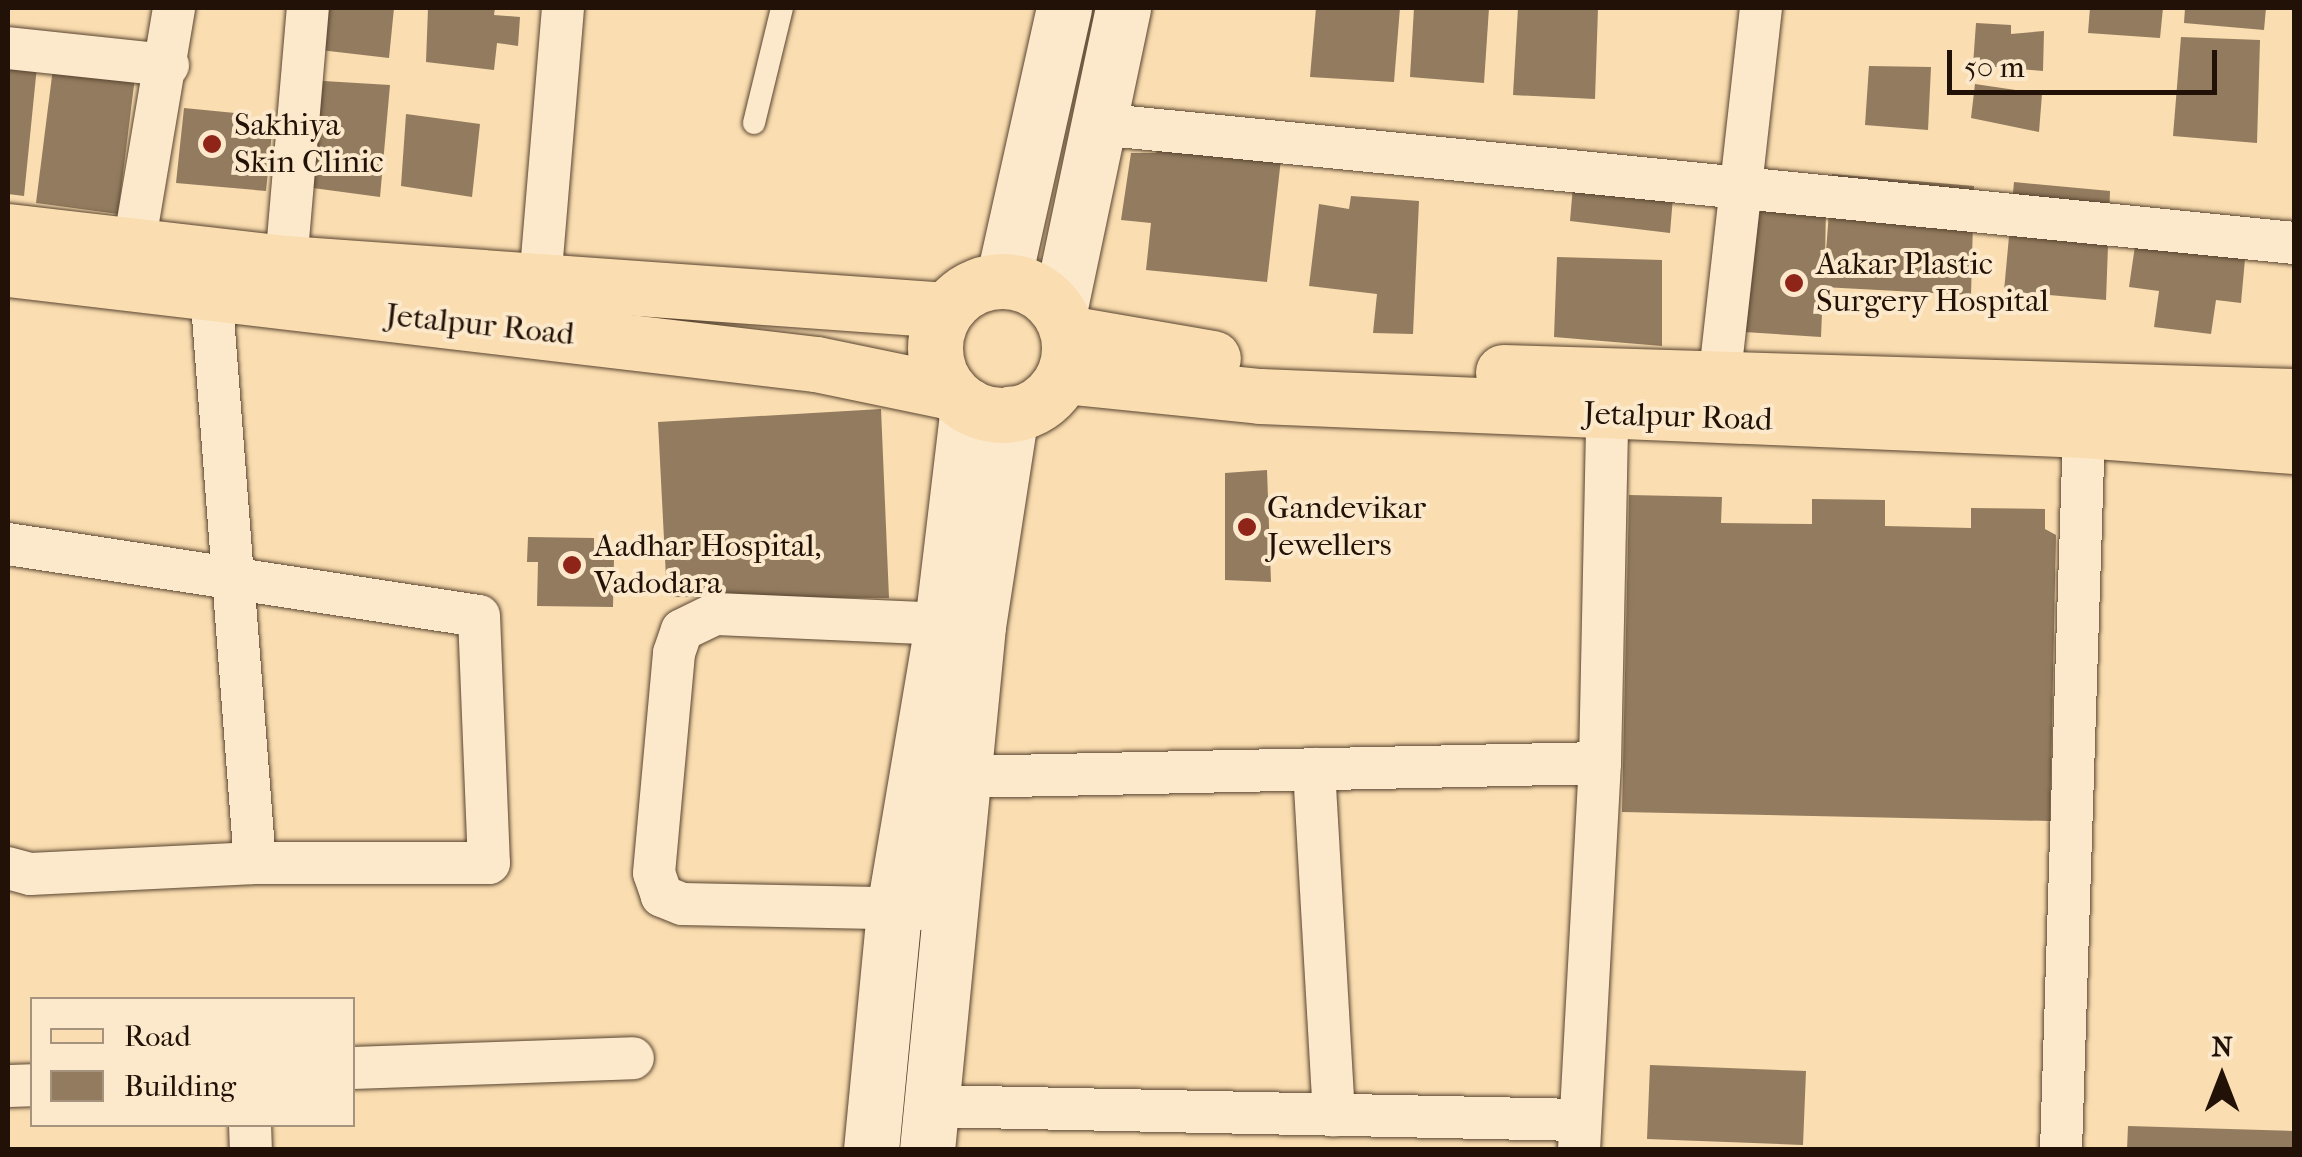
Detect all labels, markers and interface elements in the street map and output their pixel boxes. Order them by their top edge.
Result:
scale bar [1952,30,2222,92]
text: 50 m [1964,50,2025,85]
place label: Sakhiya Skin Clinic [234,107,384,182]
marker: Sakhiya Skin Clinic [199,131,225,157]
place label: Aakar Plastic Surgery Hospital [1816,246,2049,321]
marker: Aakar Plastic Surgery Hospital [1781,270,1807,296]
street label: Jetalpur Road [384,296,576,354]
street label: Jetalpur Road [1583,395,1773,439]
place label: Gandevikar Jewellers [1267,490,1426,565]
marker: Gandevikar Jewellers [1236,516,1258,538]
place label: Aadhar Hospital, Vadodara [594,528,821,603]
marker: Aadhar Hospital, Vadodara [559,552,585,578]
legend [30,997,355,1127]
text: Road [124,1019,191,1054]
north arrow [2172,1027,2272,1127]
text: N [2211,1030,2233,1063]
text: Building [124,1069,236,1104]

